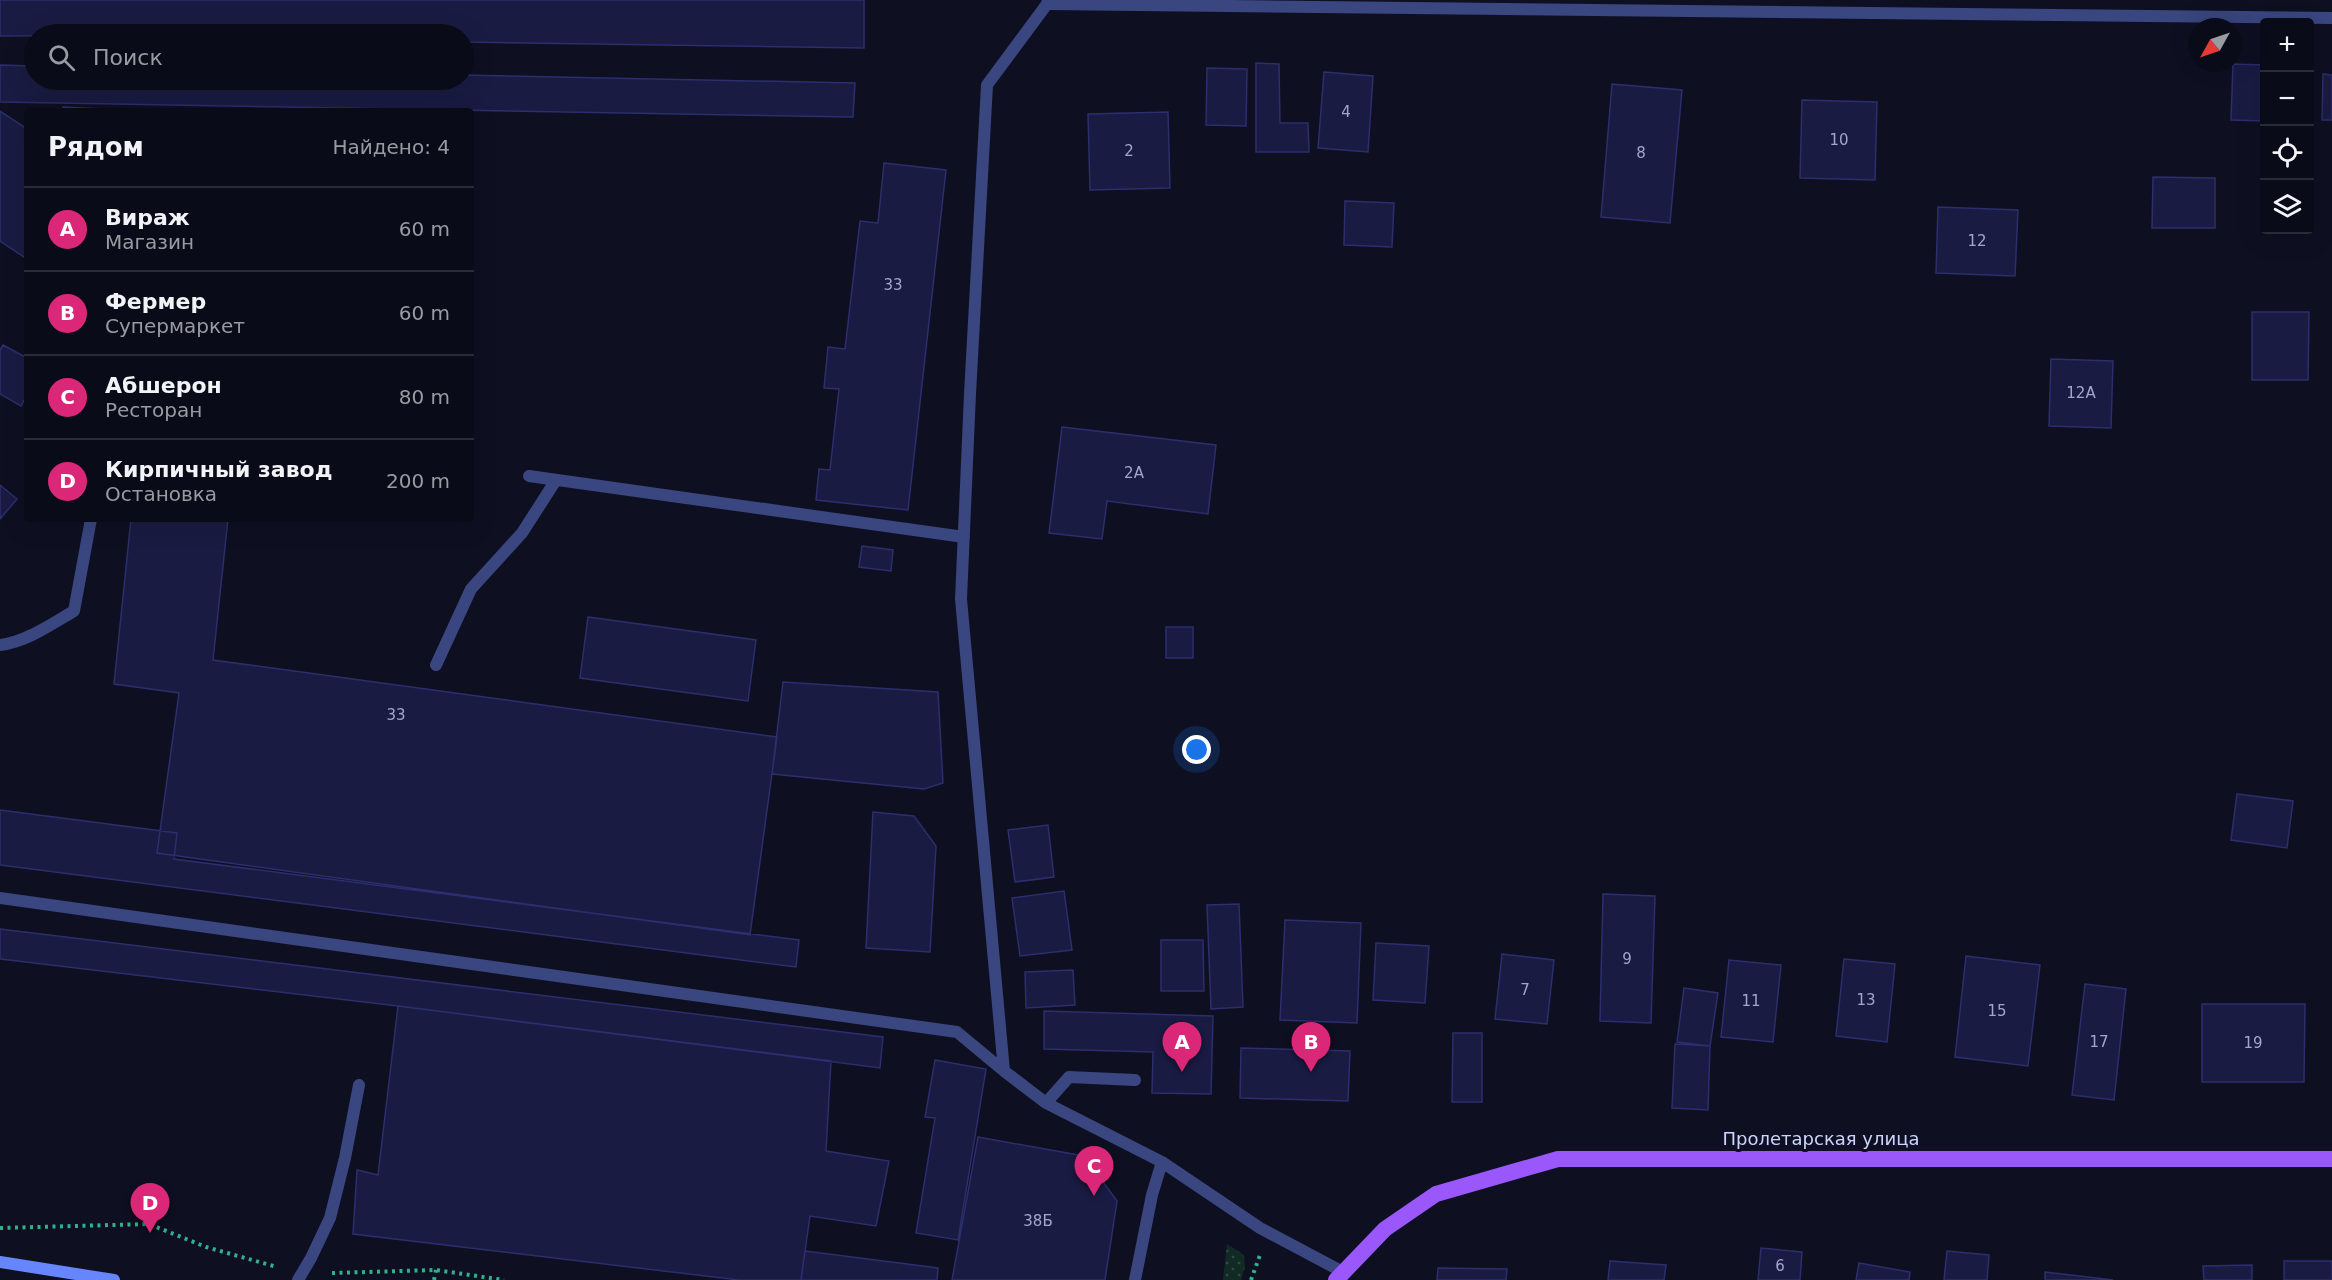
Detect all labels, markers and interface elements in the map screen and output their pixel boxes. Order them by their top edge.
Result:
north arrow [2188,18,2242,72]
map controls [2260,18,2314,234]
button: + [2260,18,2314,72]
search box [24,24,474,90]
icon: search [45,41,78,74]
text: Поиск [93,45,163,70]
button: − [2260,72,2314,126]
house number: 4 [1341,103,1351,121]
button: locate [2260,126,2314,180]
house number: 10 [1829,131,1849,149]
text: Рядом [48,132,144,162]
text: Найдено: 4 [332,135,450,159]
house number: 2 [1124,142,1134,160]
house number: 8 [1636,144,1646,162]
button: layers [2260,180,2314,234]
text: Вираж [105,205,190,230]
text: A [60,217,75,241]
text: 60 m [399,217,450,241]
text: Магазин [105,230,194,254]
house number: 12 [1967,232,1987,250]
house number: 33 [883,276,903,294]
text: Фермер [105,289,206,314]
text: B [60,301,75,325]
text: 60 m [399,301,450,325]
text: Супермаркет [105,314,245,338]
text: Абшерон [105,373,222,398]
house number: 12А [2066,384,2096,402]
text: C [60,385,75,409]
text: 80 m [399,385,450,409]
text: Ресторан [105,398,202,422]
text: Кирпичный завод [105,457,332,482]
house number: 2А [1124,464,1145,482]
text: D [59,469,76,493]
text: 200 m [386,469,450,493]
text: Остановка [105,482,217,506]
house number: 33 [386,706,406,724]
your location [1182,735,1211,764]
house number: 9 [1622,950,1632,968]
house number: 7 [1520,981,1530,999]
house number: 13 [1856,991,1876,1009]
house number: 11 [1741,992,1761,1010]
house number: 15 [1987,1002,2007,1020]
pin: A [1162,1022,1202,1072]
pin: B [1292,1022,1330,1072]
house number: 17 [2089,1033,2109,1051]
house number: 19 [2243,1034,2263,1052]
street label: Пролетарская улица [1723,1128,1919,1149]
pin: C [1074,1146,1114,1196]
pin: D [130,1184,170,1233]
house number: 38Б [1023,1212,1053,1230]
house number: 6 [1775,1257,1785,1275]

